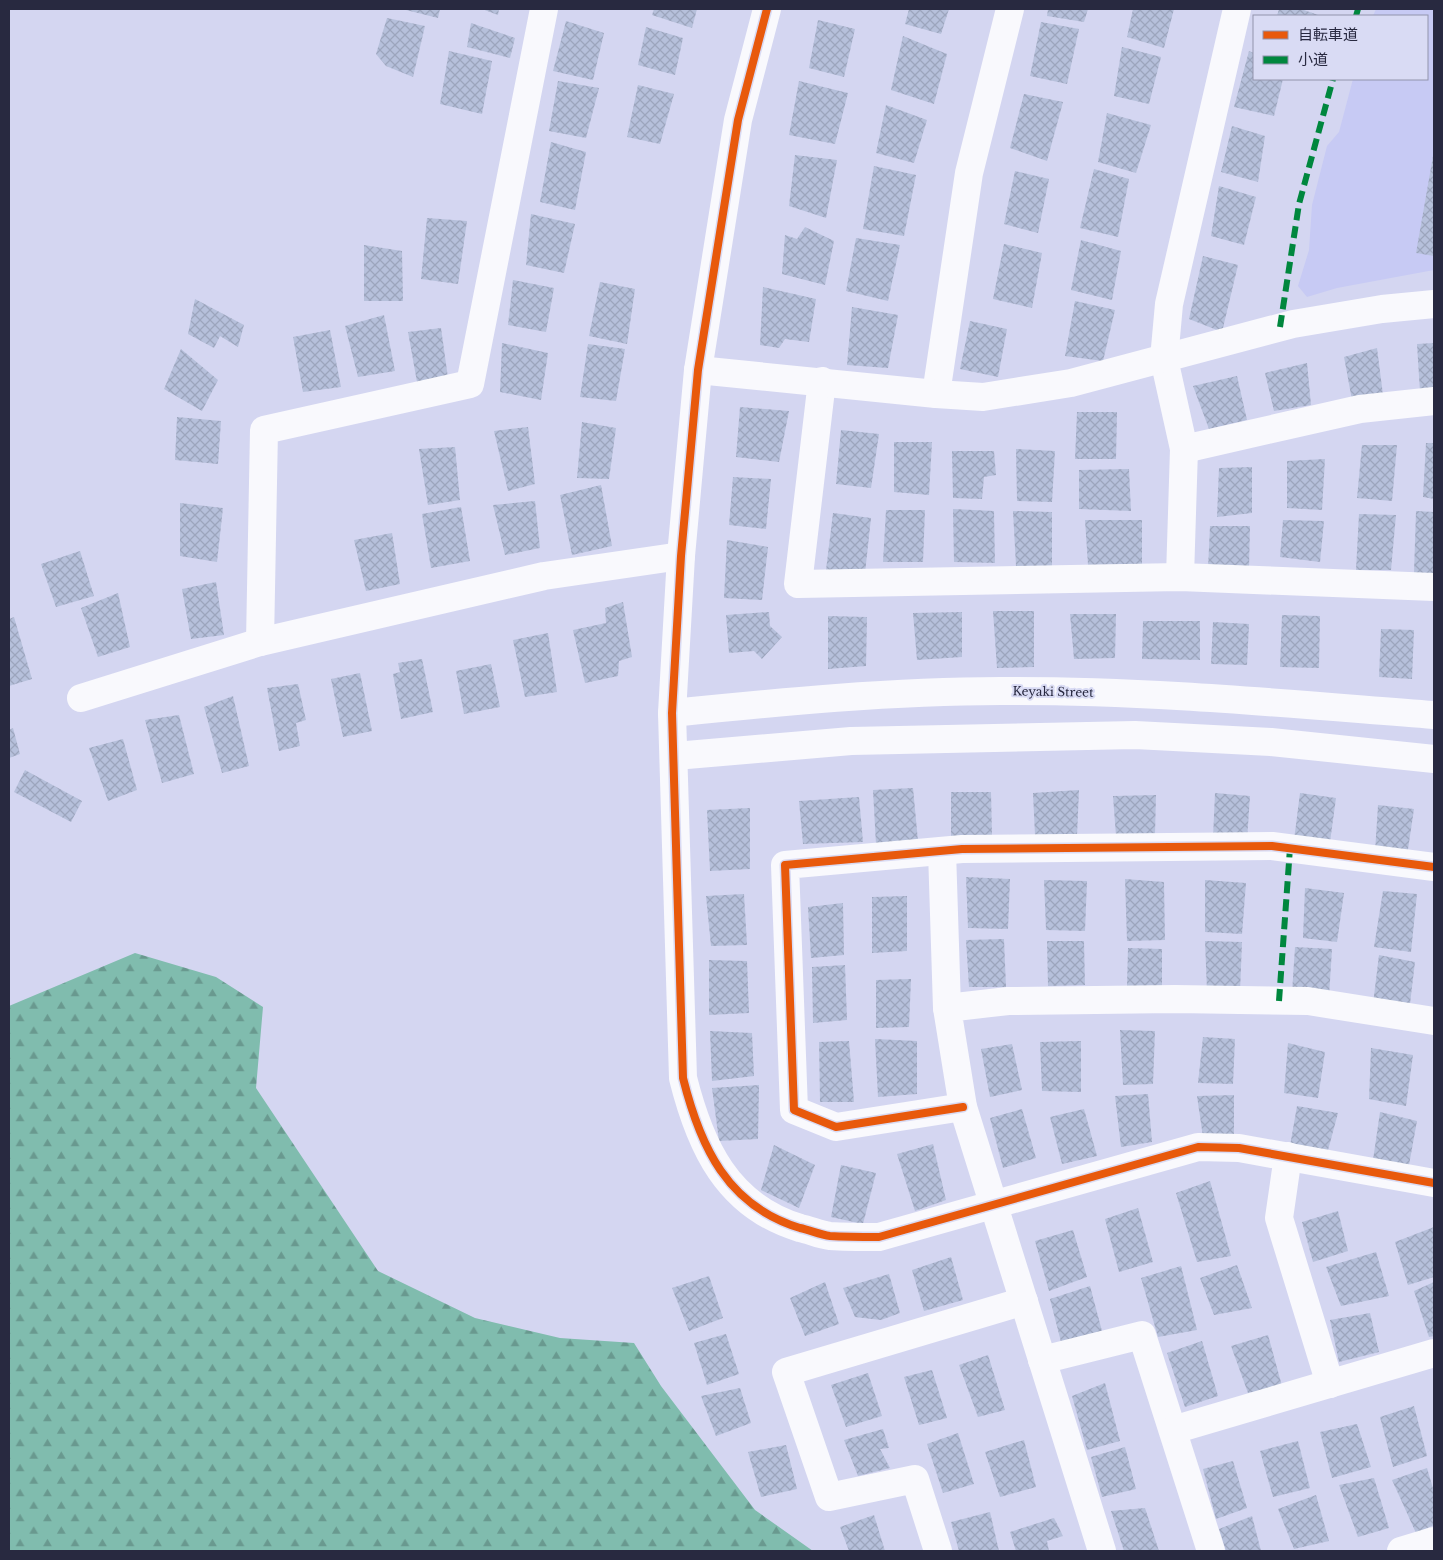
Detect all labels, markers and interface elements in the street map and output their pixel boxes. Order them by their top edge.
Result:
legend [1253,15,1428,80]
text: 自転車道 [1298,25,1358,44]
text: 小道 [1298,50,1328,69]
street label: Keyaki Street [1012,683,1094,700]

